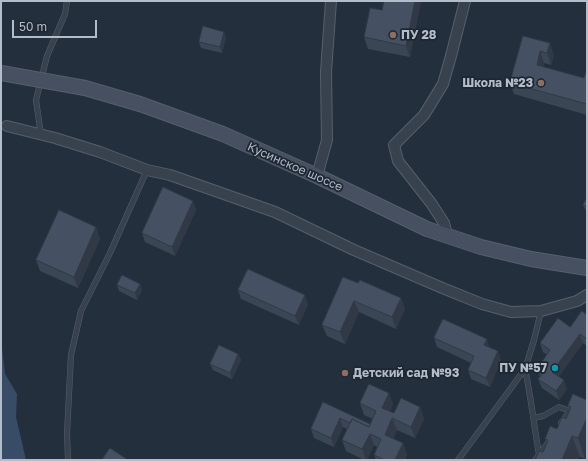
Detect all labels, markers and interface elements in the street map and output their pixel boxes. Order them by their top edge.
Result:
scale bar [14,12,99,38]
text: 50 m [19,19,47,34]
place label: ПУ 28 [401,28,437,42]
marker: ПУ 28 [388,30,398,40]
place label: Школа №23 [462,76,533,90]
marker: Школа №23 [536,78,546,88]
street label: Кусинское шоссе [245,139,345,195]
place label: ПУ №57 [499,361,547,375]
marker: ПУ №57 [550,363,560,373]
place label: Детский сад №93 [353,366,459,380]
marker: Детский сад №93 [340,368,350,378]

